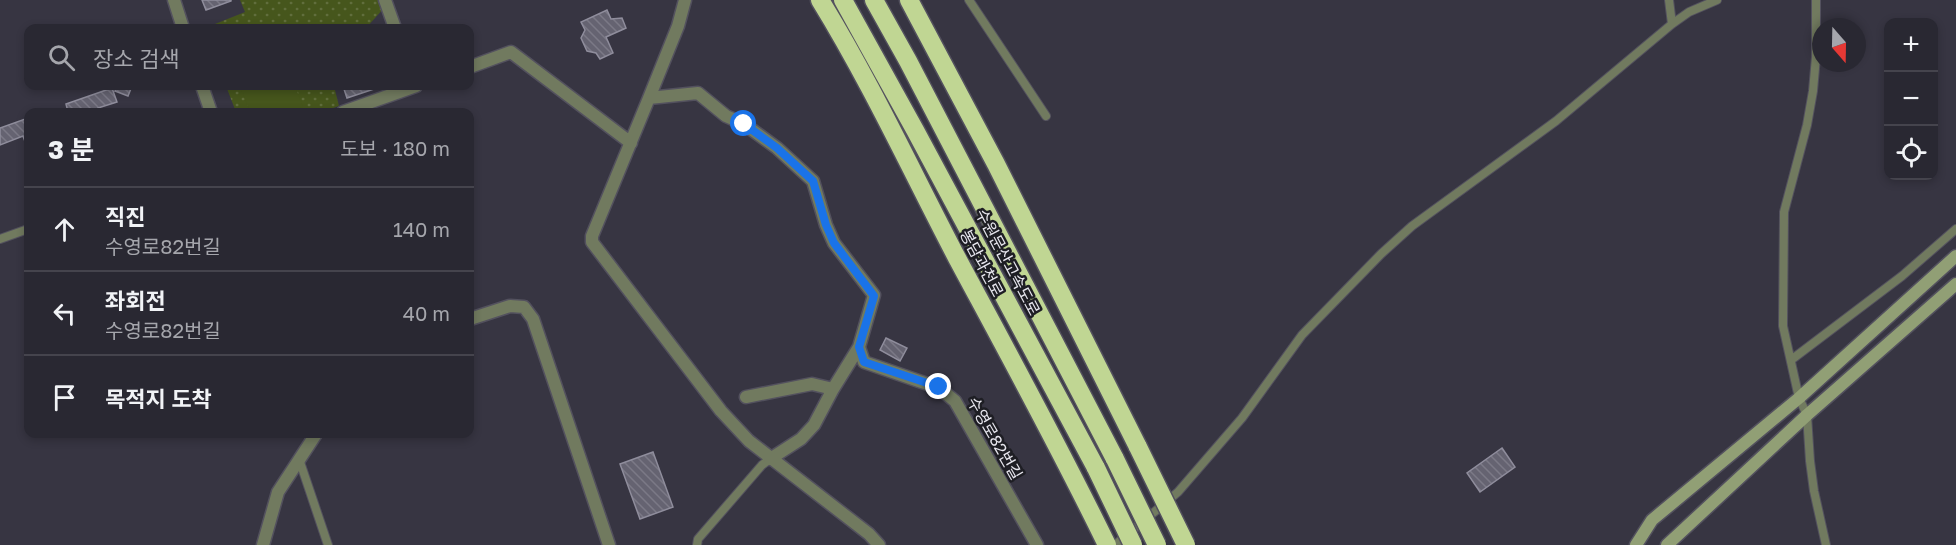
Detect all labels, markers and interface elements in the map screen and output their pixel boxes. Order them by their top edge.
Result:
north arrow [1812,18,1866,72]
map controls [1884,18,1938,180]
button: + [1884,18,1938,72]
search box [24,24,474,90]
icon: search [45,41,78,74]
text: 장소 검색 [93,45,179,72]
button: − [1884,72,1938,126]
route start [730,110,756,136]
button: locate [1884,126,1938,180]
text: 3 분 [48,134,94,165]
text: 도보 · 180 m [340,136,450,160]
text: 직진 [105,203,145,230]
street label: 수원문산고속도로 [972,205,1045,319]
icon: ahead [48,213,81,246]
text: 140 m [393,217,450,241]
street label: 봉담과천로 [956,226,1008,300]
text: 수영로82번길 [105,234,221,258]
text: 좌회전 [105,287,166,314]
icon: left [48,297,81,330]
text: 40 m [403,301,450,325]
text: 수영로82번길 [105,318,221,342]
route end [925,373,951,399]
icon: arrive [48,381,81,414]
text: 목적지 도착 [105,385,212,412]
street label: 수영로82번길 [963,393,1027,483]

